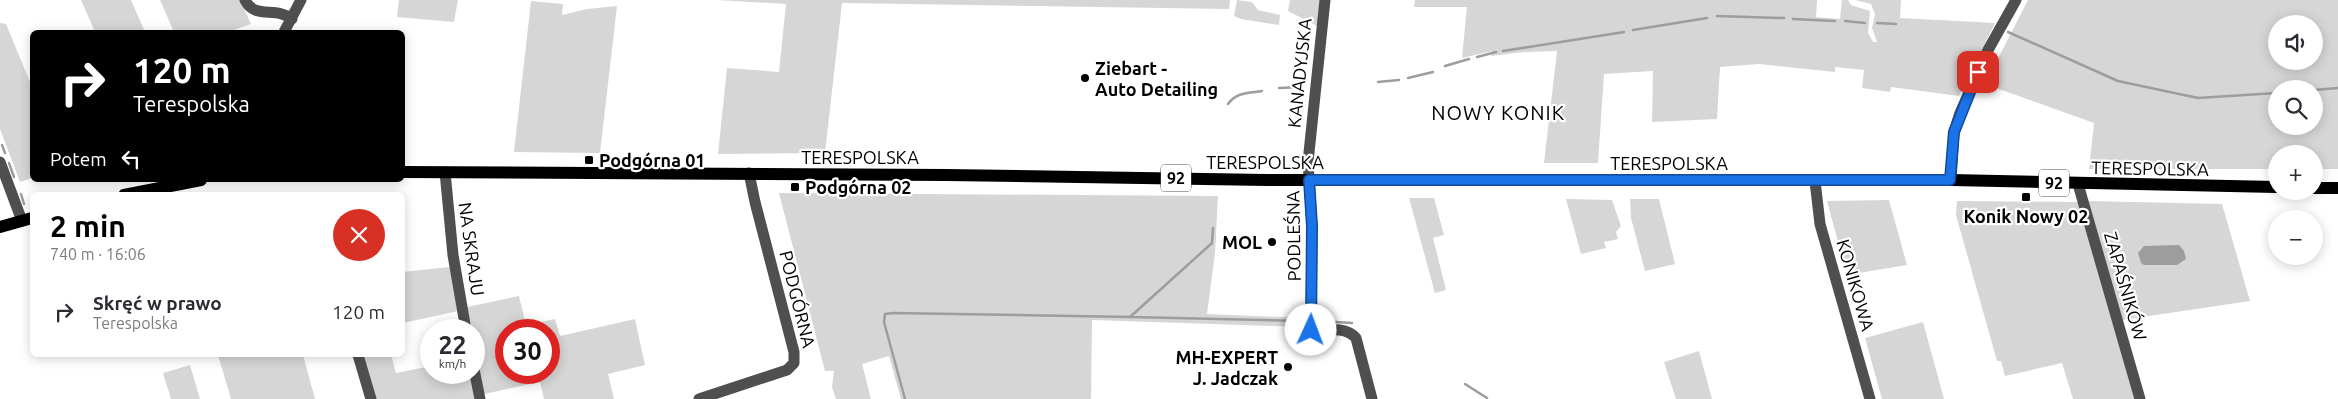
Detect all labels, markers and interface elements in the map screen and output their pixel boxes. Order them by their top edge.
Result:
map controls [2268,15,2323,265]
button: sound [2268,15,2323,70]
street label: KANADYJSKA [1283,17,1315,129]
icon: right [50,50,115,115]
text: 120 m [133,50,231,90]
pin [1957,51,1999,93]
place label: Ziebart - Auto Detailing [1095,58,1218,99]
icon: arrive [1964,58,1992,86]
marker: Ziebart - Auto Detailing [1079,72,1091,84]
button: search [2268,80,2323,135]
text: Terespolska [133,91,250,116]
district label: NOWY KONIK [1431,101,1565,124]
icon: left [117,145,145,173]
button: + [2268,145,2323,200]
street label: TERESPOLSKA [801,147,919,167]
text: Potem [50,148,107,170]
place label: Podgórna 01 [599,150,705,170]
street label: TERESPOLSKA [1206,152,1324,172]
street label: TERESPOLSKA [1610,153,1728,173]
marker: Podgórna 01 [583,154,595,166]
street label: TERESPOLSKA [2091,157,2209,179]
road number: 92 [1161,164,1191,192]
road number: 92 [2039,170,2069,197]
place label: Podgórna 02 [805,177,911,197]
marker: Podgórna 02 [789,181,801,193]
street label: PODLEŚNA [1281,190,1304,282]
marker: Konik Nowy 02 [2020,191,2032,203]
street label: NA SKRAJU [456,201,488,297]
place label: Konik Nowy 02 [1964,206,2088,226]
text: 2 min [50,209,126,243]
button: close [333,209,385,261]
button: − [2268,210,2323,265]
street label: ZAPAŚNIKÓW [2101,229,2152,343]
place label: MOL [1222,232,1262,252]
marker: MOL [1266,236,1278,248]
street label: KONIKOWA [1833,237,1879,333]
text: 740 m · 16:06 [50,245,146,263]
street label: PODGÓRNA [776,248,821,350]
text: Skręć w prawo [93,292,222,314]
icon: right [50,298,78,326]
text: 120 m [332,301,385,323]
position arrow [1284,303,1336,355]
text: Terespolska [93,314,178,332]
speed limit sign: 30 [495,319,560,384]
text: 22 [438,331,467,359]
place label: MH-EXPERT J. Jadczak [1176,347,1278,388]
text: km/h [439,357,466,370]
marker: MH-EXPERT J. Jadczak [1282,361,1294,373]

